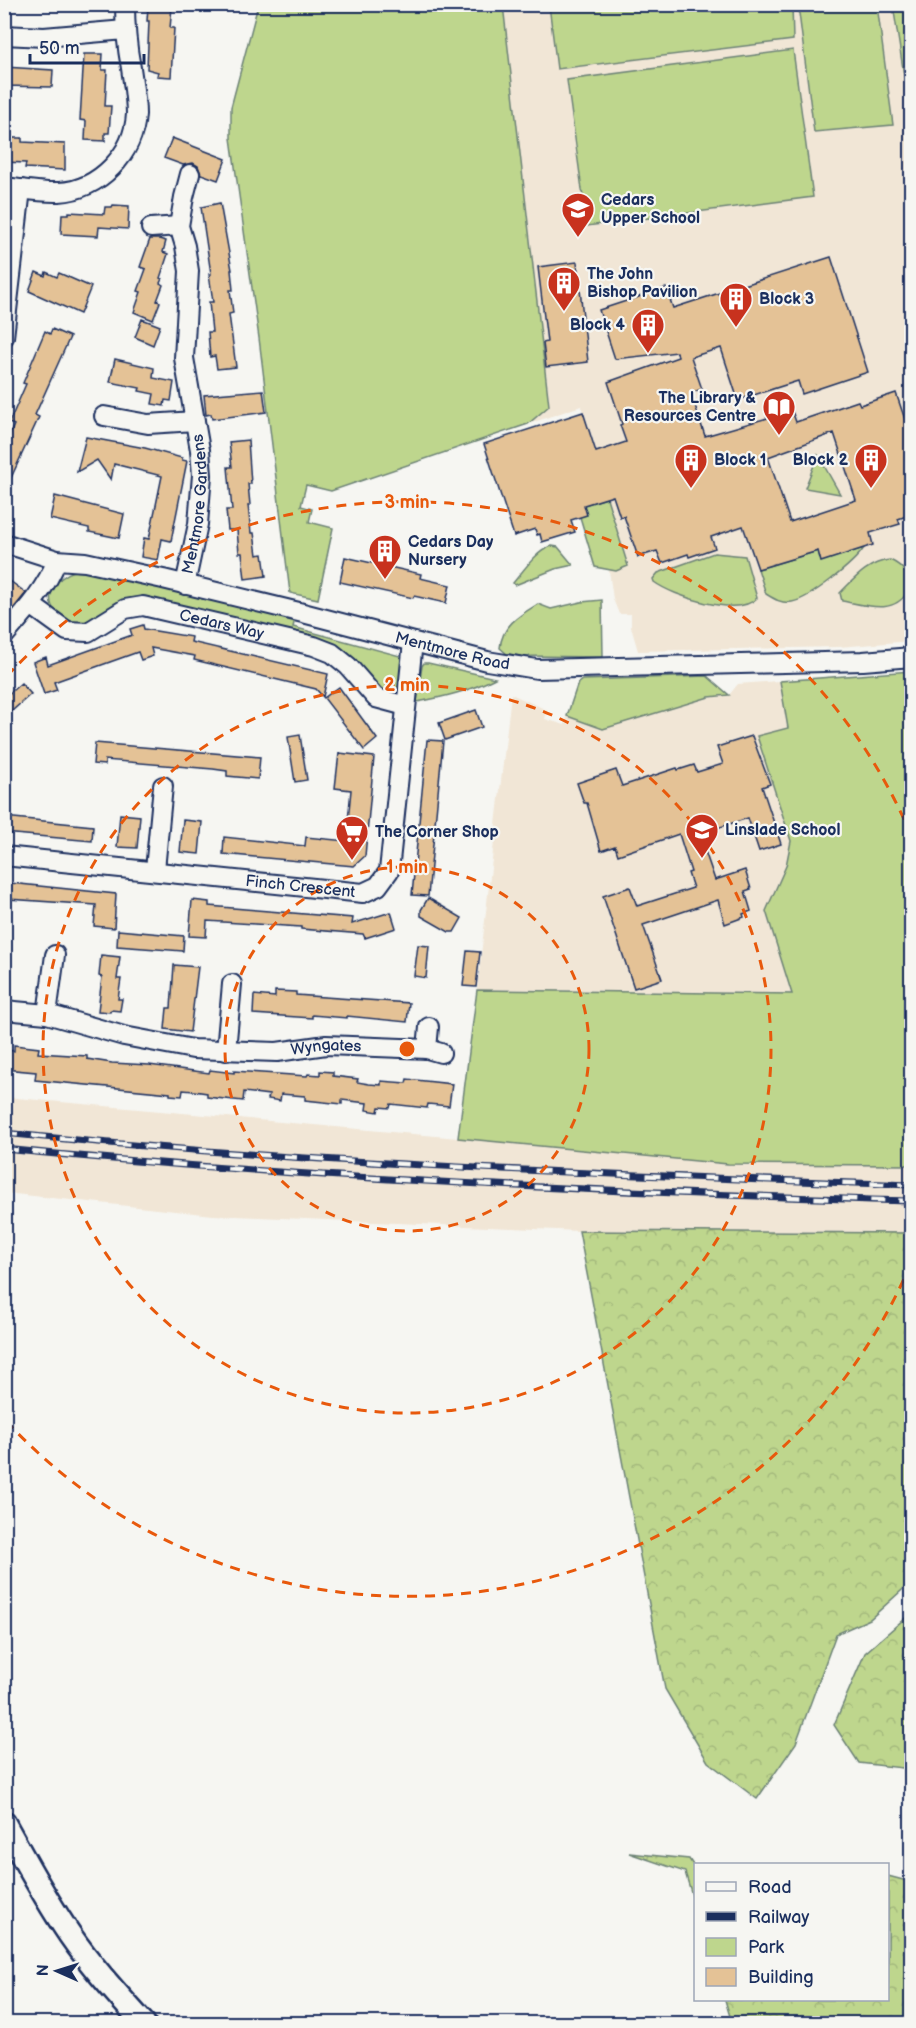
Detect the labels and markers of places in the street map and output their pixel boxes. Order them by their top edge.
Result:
school or university icon: Cedars Upper School [560,191,596,238]
place label: Cedars Upper School [601,191,700,228]
building icon: The John Bishop Pavilion [546,265,582,312]
place label: The John Bishop Pavilion [587,265,697,302]
building icon: Block 3 [718,281,754,328]
place label: Block 3 [759,290,814,309]
building icon: Block 4 [630,307,666,354]
place label: Block 4 [570,316,626,335]
place label: The Library & Resources Centre [624,389,756,426]
library icon: The Library & Resources Centre [761,389,797,436]
building icon: Block 1 [673,442,709,489]
building icon: Block 2 [853,442,889,489]
place label: Block 1 [714,451,767,470]
place label: Block 2 [793,451,848,470]
building icon: Cedars Day Nursery [367,533,403,580]
place label: Cedars Day Nursery [408,533,494,570]
school or university icon: Linslade School [684,812,720,859]
supermarket icon: The Corner Shop [334,814,370,861]
place label: Linslade School [725,821,840,840]
place label: The Corner Shop [375,823,499,842]
centre of rings [397,1039,417,1059]

